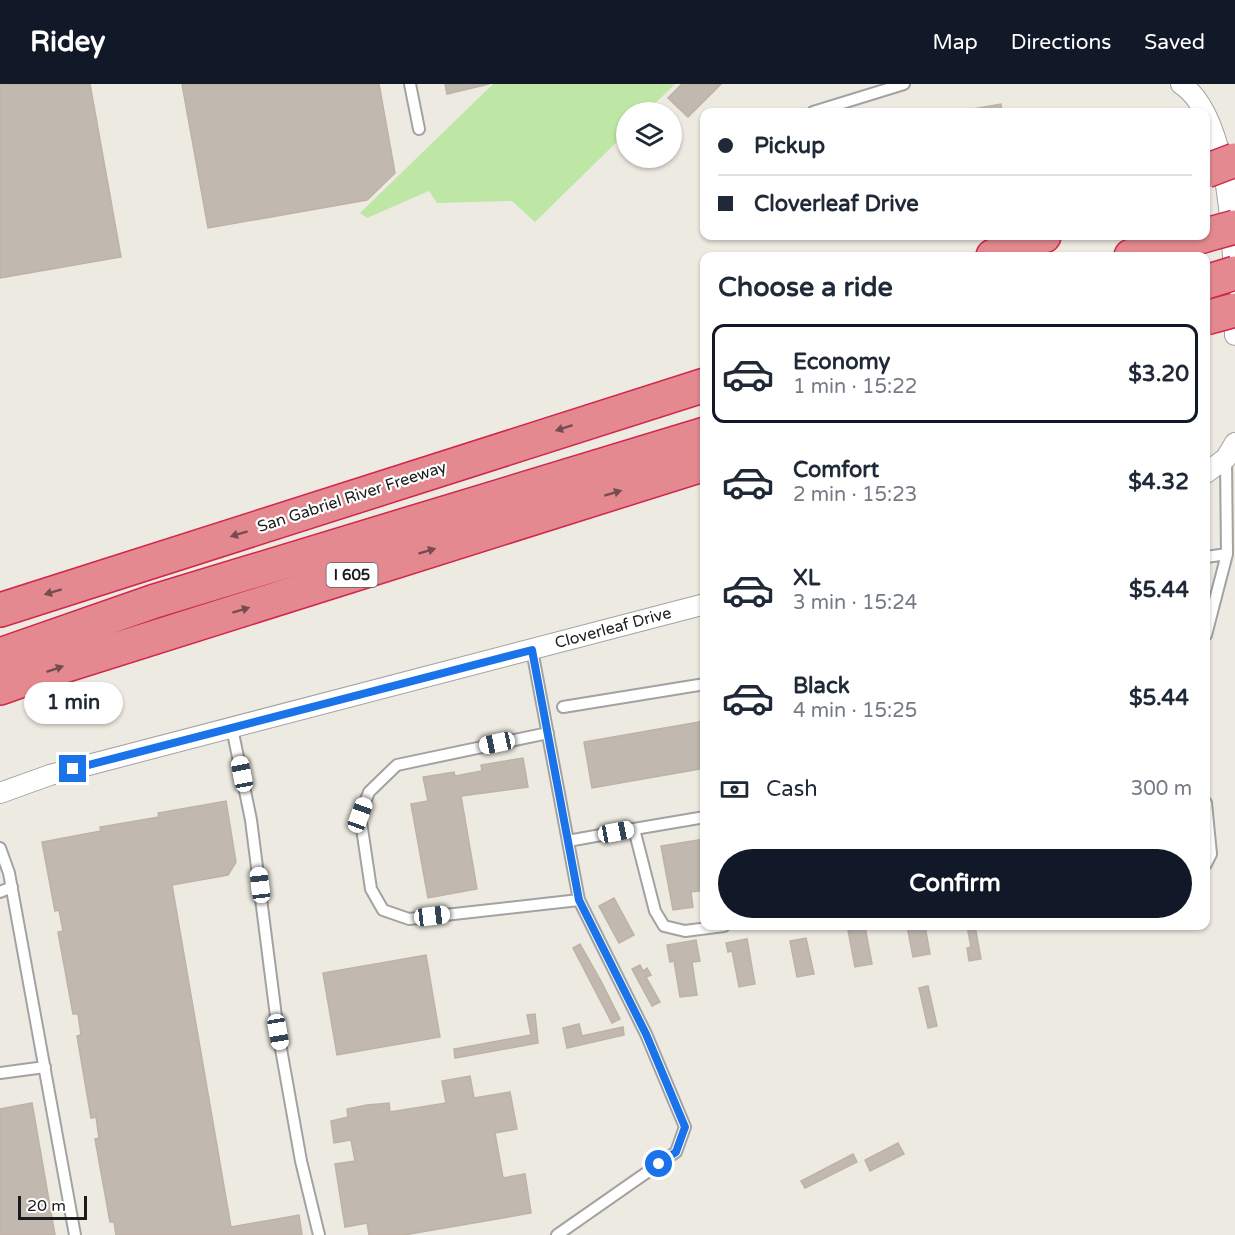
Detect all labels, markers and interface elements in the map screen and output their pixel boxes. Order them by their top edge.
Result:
text: Ridey [30,25,105,59]
text: Map [932,30,978,55]
text: Directions [1011,30,1111,55]
text: Saved [1144,30,1205,55]
map controls [616,102,682,168]
button: layers [616,102,682,168]
text: Pickup [754,133,825,159]
text: Cloverleaf Drive [754,191,919,217]
text: Choose a ride [718,271,893,304]
icon: car [721,347,775,401]
text: Economy [793,349,890,375]
text: $3.20 [1128,361,1189,387]
text: 1 min · 15:22 [793,375,917,399]
one-way arrow [555,424,573,434]
icon: car [721,455,775,509]
street label: San Gabriel River Freeway [255,457,449,537]
text: Comfort [793,457,879,483]
text: $4.32 [1128,469,1189,495]
text: 2 min · 15:23 [793,483,917,507]
one-way arrow [604,488,622,497]
one-way arrow [230,530,248,539]
one-way arrow [418,546,436,555]
road number: I 605 [326,563,378,587]
icon: car [721,563,775,617]
text: XL [793,565,820,591]
text: $5.44 [1129,577,1189,603]
one-way arrow [44,588,62,597]
text: 3 min · 15:24 [793,591,917,615]
street label: Cloverleaf Drive [553,603,673,653]
one-way arrow [232,605,250,614]
one-way arrow [46,663,64,673]
icon: car [721,671,775,725]
text: Black [793,673,850,699]
callout: 1 min [23,682,122,724]
text: $5.44 [1129,685,1189,711]
text: 1 min [47,691,100,715]
text: 4 min · 15:25 [793,699,917,723]
car [478,730,516,756]
route end [59,755,86,782]
car [230,755,254,793]
icon: cash [718,773,751,806]
text: Cash [766,776,818,802]
text: 300 m [1131,777,1192,801]
car [345,795,375,835]
car [597,820,635,844]
button: Confirm [718,849,1192,918]
car [249,866,271,904]
car [413,905,451,927]
car [266,1013,290,1051]
route start [645,1150,672,1177]
scale bar [18,1193,87,1220]
text: 20 m [27,1196,66,1216]

